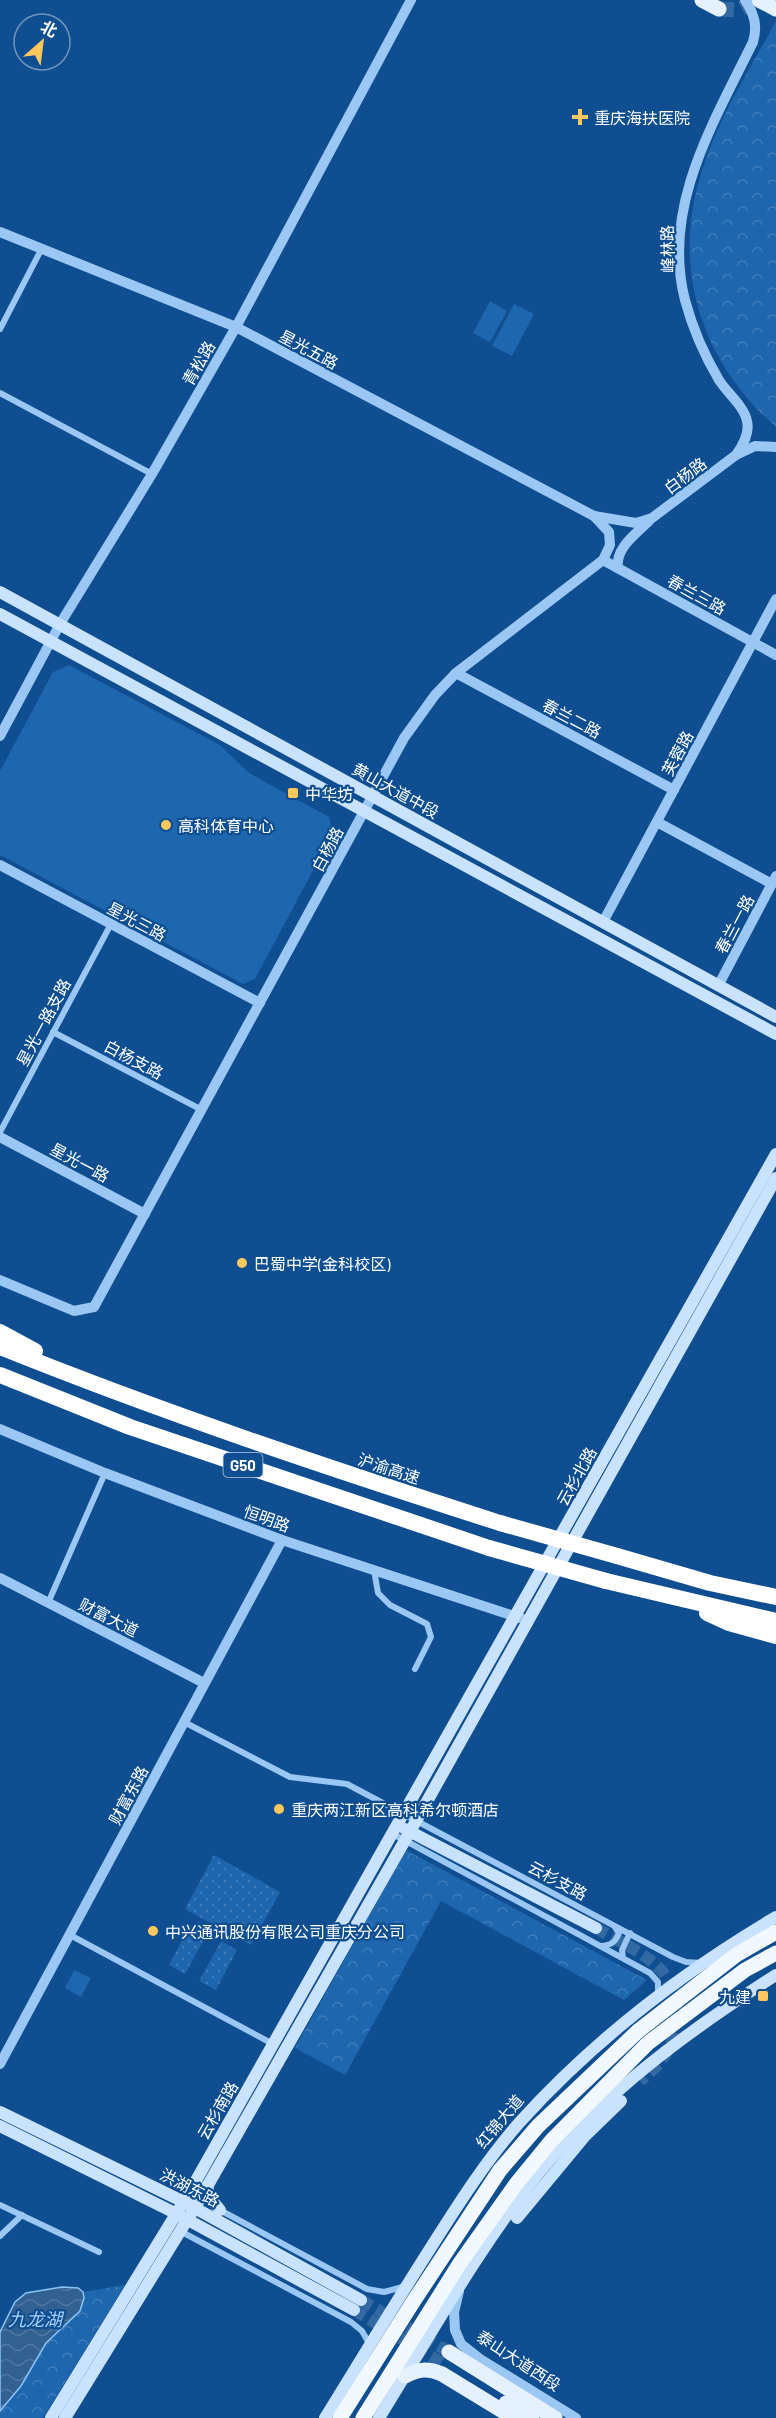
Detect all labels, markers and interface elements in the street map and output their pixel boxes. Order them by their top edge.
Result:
north arrow [12,12,72,72]
text: 北 [38,16,61,40]
marker: 重庆海扶医院 [571,108,589,126]
place label: 重庆海扶医院 [594,108,690,127]
street label: 峰林路 [657,225,677,273]
street label: 星光五路 [276,326,342,372]
street label: 青松路 [178,337,218,389]
street label: 白杨路 [660,453,710,497]
street label: 春兰三路 [664,570,730,618]
street label: 春兰二路 [539,695,605,741]
street label: 芙蓉路 [657,727,697,779]
street label: 黄山大道中段 [349,758,443,822]
place label: 中华坊 [305,784,353,803]
marker: 中华坊 [286,786,300,800]
place label: 高科体育中心 [178,816,274,835]
marker: 高科体育中心 [159,818,173,832]
street label: 白杨路 [307,823,347,875]
street label: 春兰一路 [711,891,757,957]
street label: 星光三路 [104,898,170,944]
street label: 星光一路支路 [12,975,74,1069]
street label: 白杨支路 [101,1036,167,1082]
street label: 星光一路 [47,1139,113,1185]
place label: 巴蜀中学(金科校区) [254,1254,391,1273]
marker: 巴蜀中学(金科校区) [235,1256,249,1270]
street label: 云杉北路 [552,1443,600,1509]
street label: 沪渝高速 [356,1449,422,1487]
road number: G50 [224,1453,262,1477]
street label: 恒明路 [241,1501,293,1535]
street label: 财富大道 [76,1594,142,1640]
street label: 财富东路 [105,1762,151,1828]
place label: 重庆两江新区高科希尔顿酒店 [291,1800,499,1819]
marker: 重庆两江新区高科希尔顿酒店 [272,1802,286,1816]
street label: 云杉支路 [525,1857,591,1903]
place label: 中兴通讯股份有限公司重庆分公司 [165,1922,405,1941]
marker: 中兴通讯股份有限公司重庆分公司 [146,1924,160,1938]
place label: 九建 [719,1987,751,2006]
marker: 九建 [756,1989,770,2003]
street label: 云杉南路 [193,2078,241,2142]
street label: 红锦大道 [471,2090,527,2152]
street label: 洪湖东路 [157,2164,223,2210]
water label: 九龙湖 [8,2308,65,2330]
street label: 泰山大道西段 [474,2326,564,2394]

